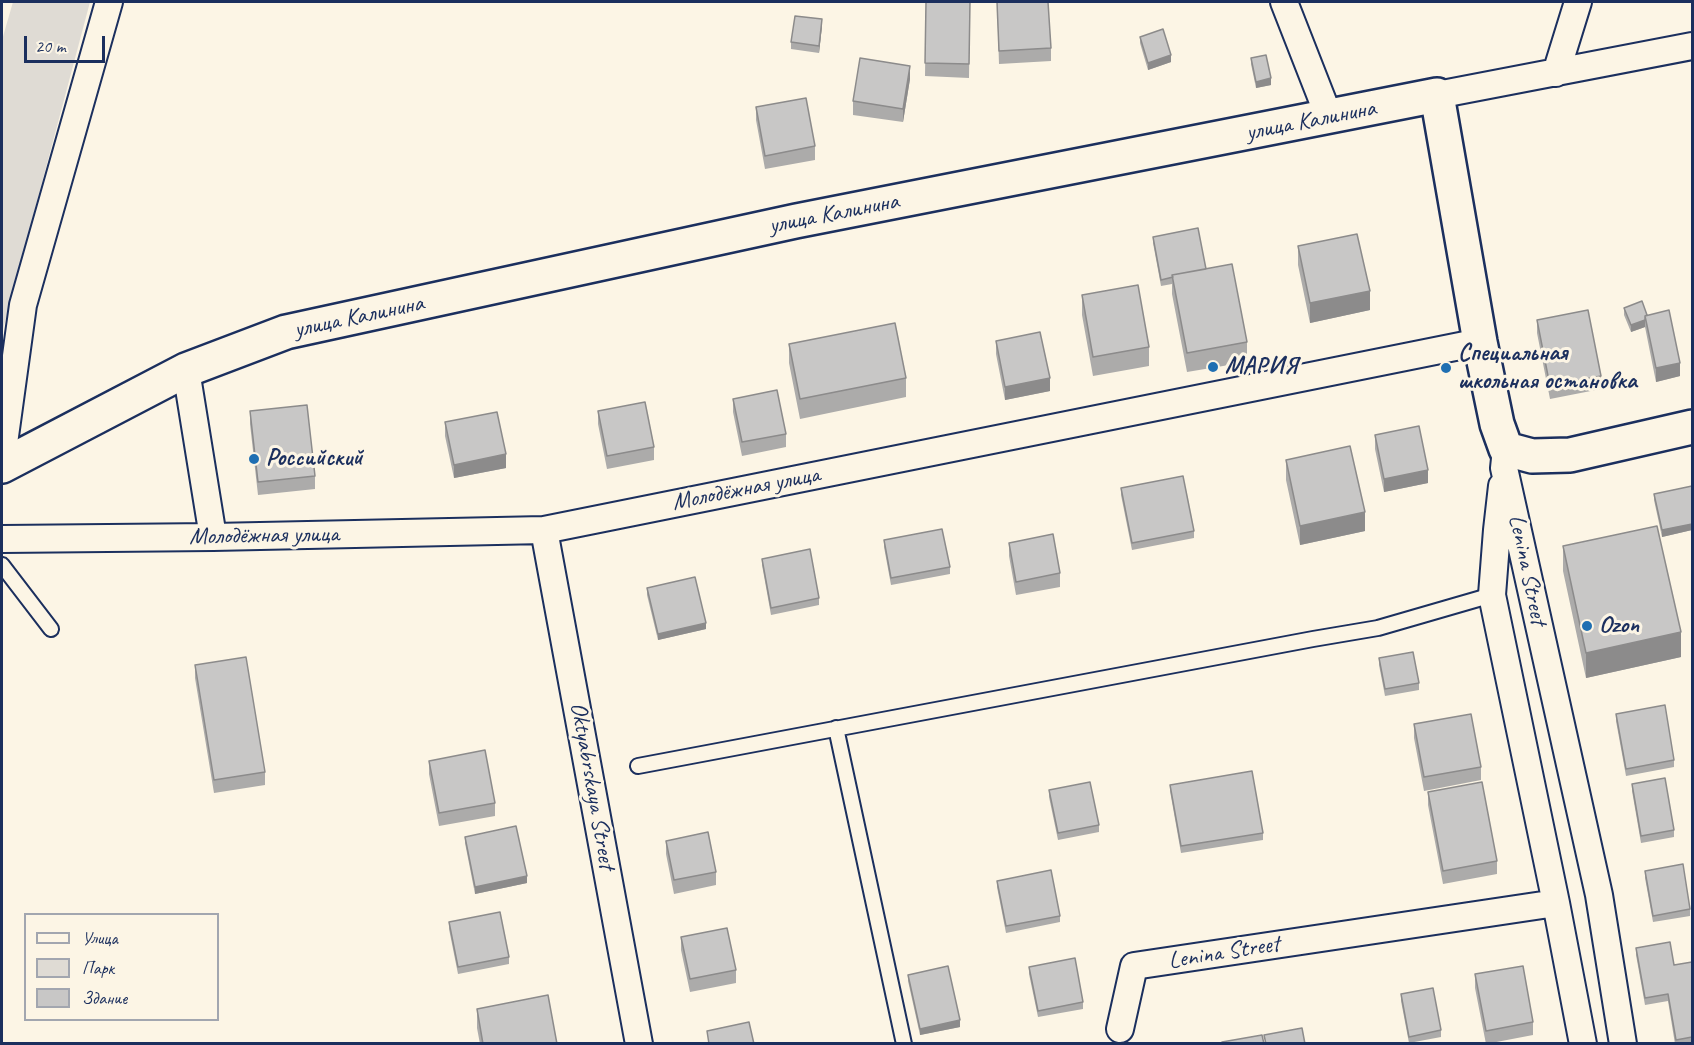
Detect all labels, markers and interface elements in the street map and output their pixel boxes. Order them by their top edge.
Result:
scale bar [27,24,108,62]
text: 20 m [35,35,66,57]
street label: улица Калинина [1244,94,1378,148]
street label: улица Калинина [767,187,901,241]
street label: улица Калинина [292,289,426,345]
place label: Специальная школьная остановка [1458,340,1637,396]
place label: МАРИЯ [1225,353,1298,381]
marker: МАРИЯ [1206,360,1220,374]
marker: Специальная школьная остановка [1439,361,1453,375]
place label: Российский [266,445,363,473]
marker: Российский [247,452,261,466]
street label: Молодёжная улица [670,461,822,517]
street label: Lenina Street [1501,512,1553,628]
street label: Молодёжная улица [189,520,339,552]
place label: Ozon [1599,612,1639,640]
marker: Ozon [1580,619,1594,633]
street label: Oktyabrskaya Street [563,700,621,872]
legend [24,913,219,1021]
text: Улица [82,927,118,949]
street label: Lenina Street [1166,930,1282,976]
text: Парк [82,957,114,979]
text: Здание [82,987,127,1009]

